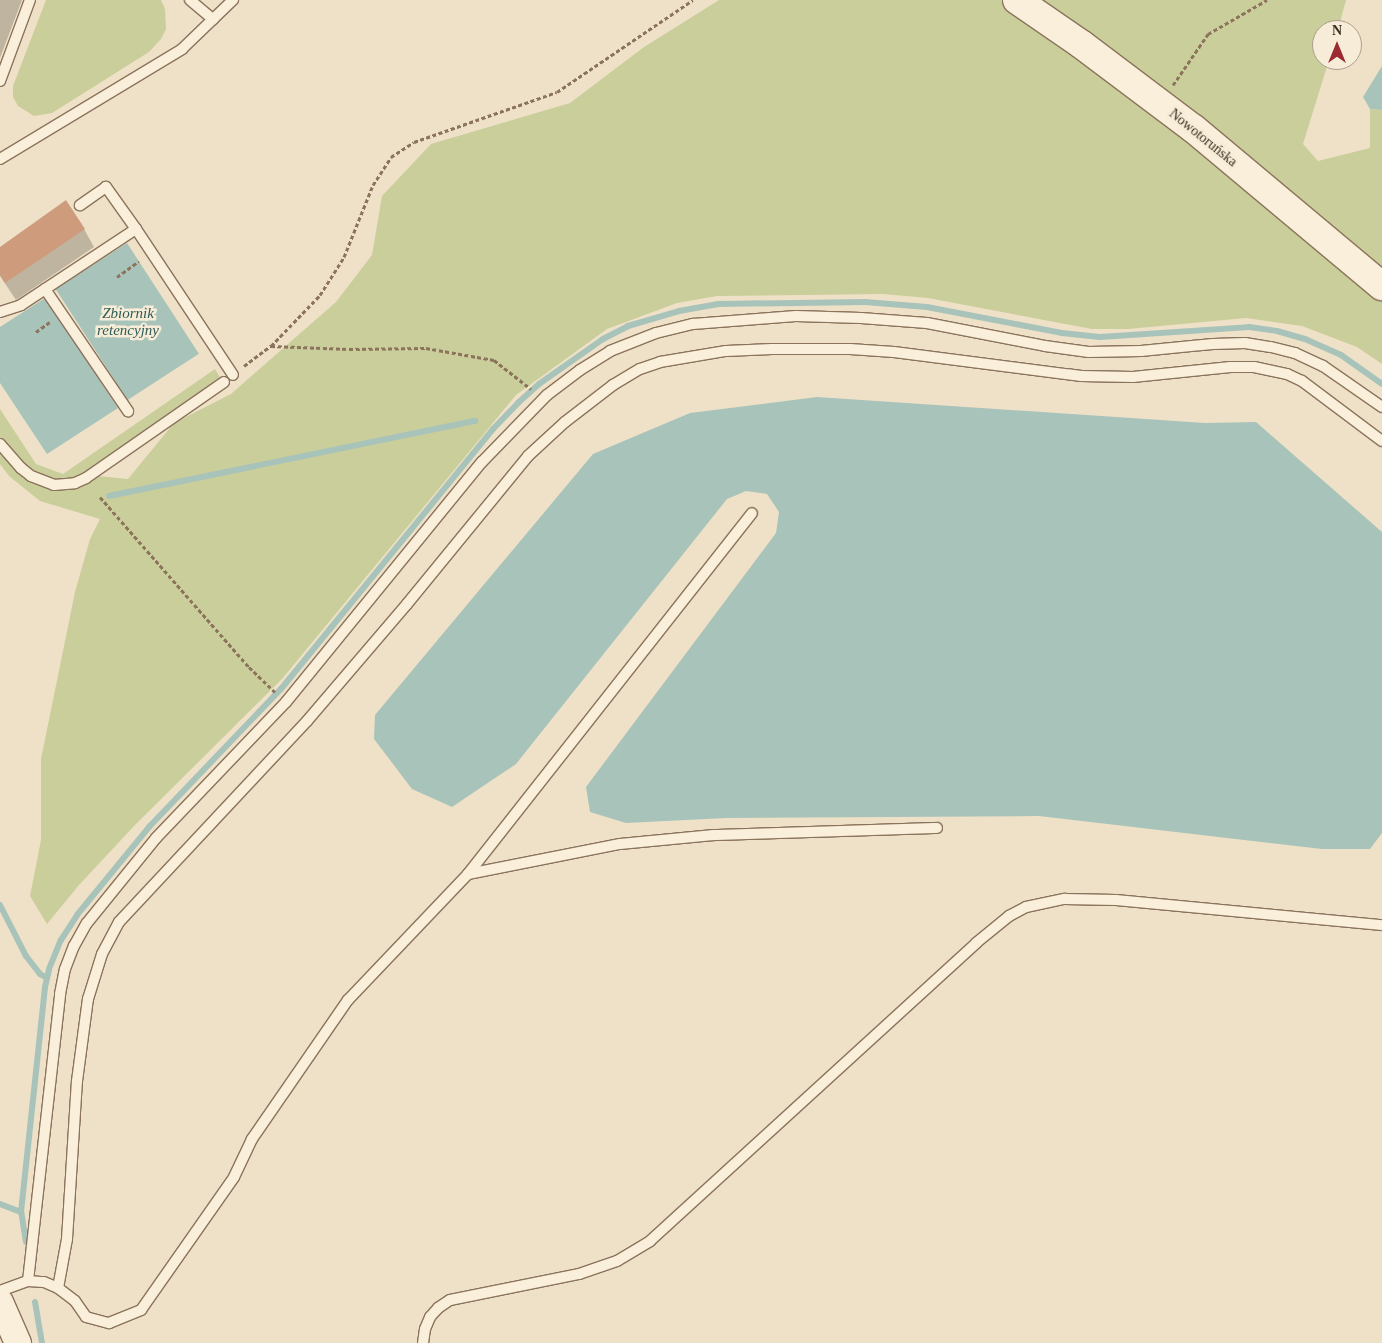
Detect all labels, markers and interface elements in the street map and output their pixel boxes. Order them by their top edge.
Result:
north arrow [1312,20,1362,70]
text: N [1332,23,1342,38]
street label: Nowotoruńska [1166,106,1240,170]
water label: Zbiornik retencyjny [97,304,159,339]

